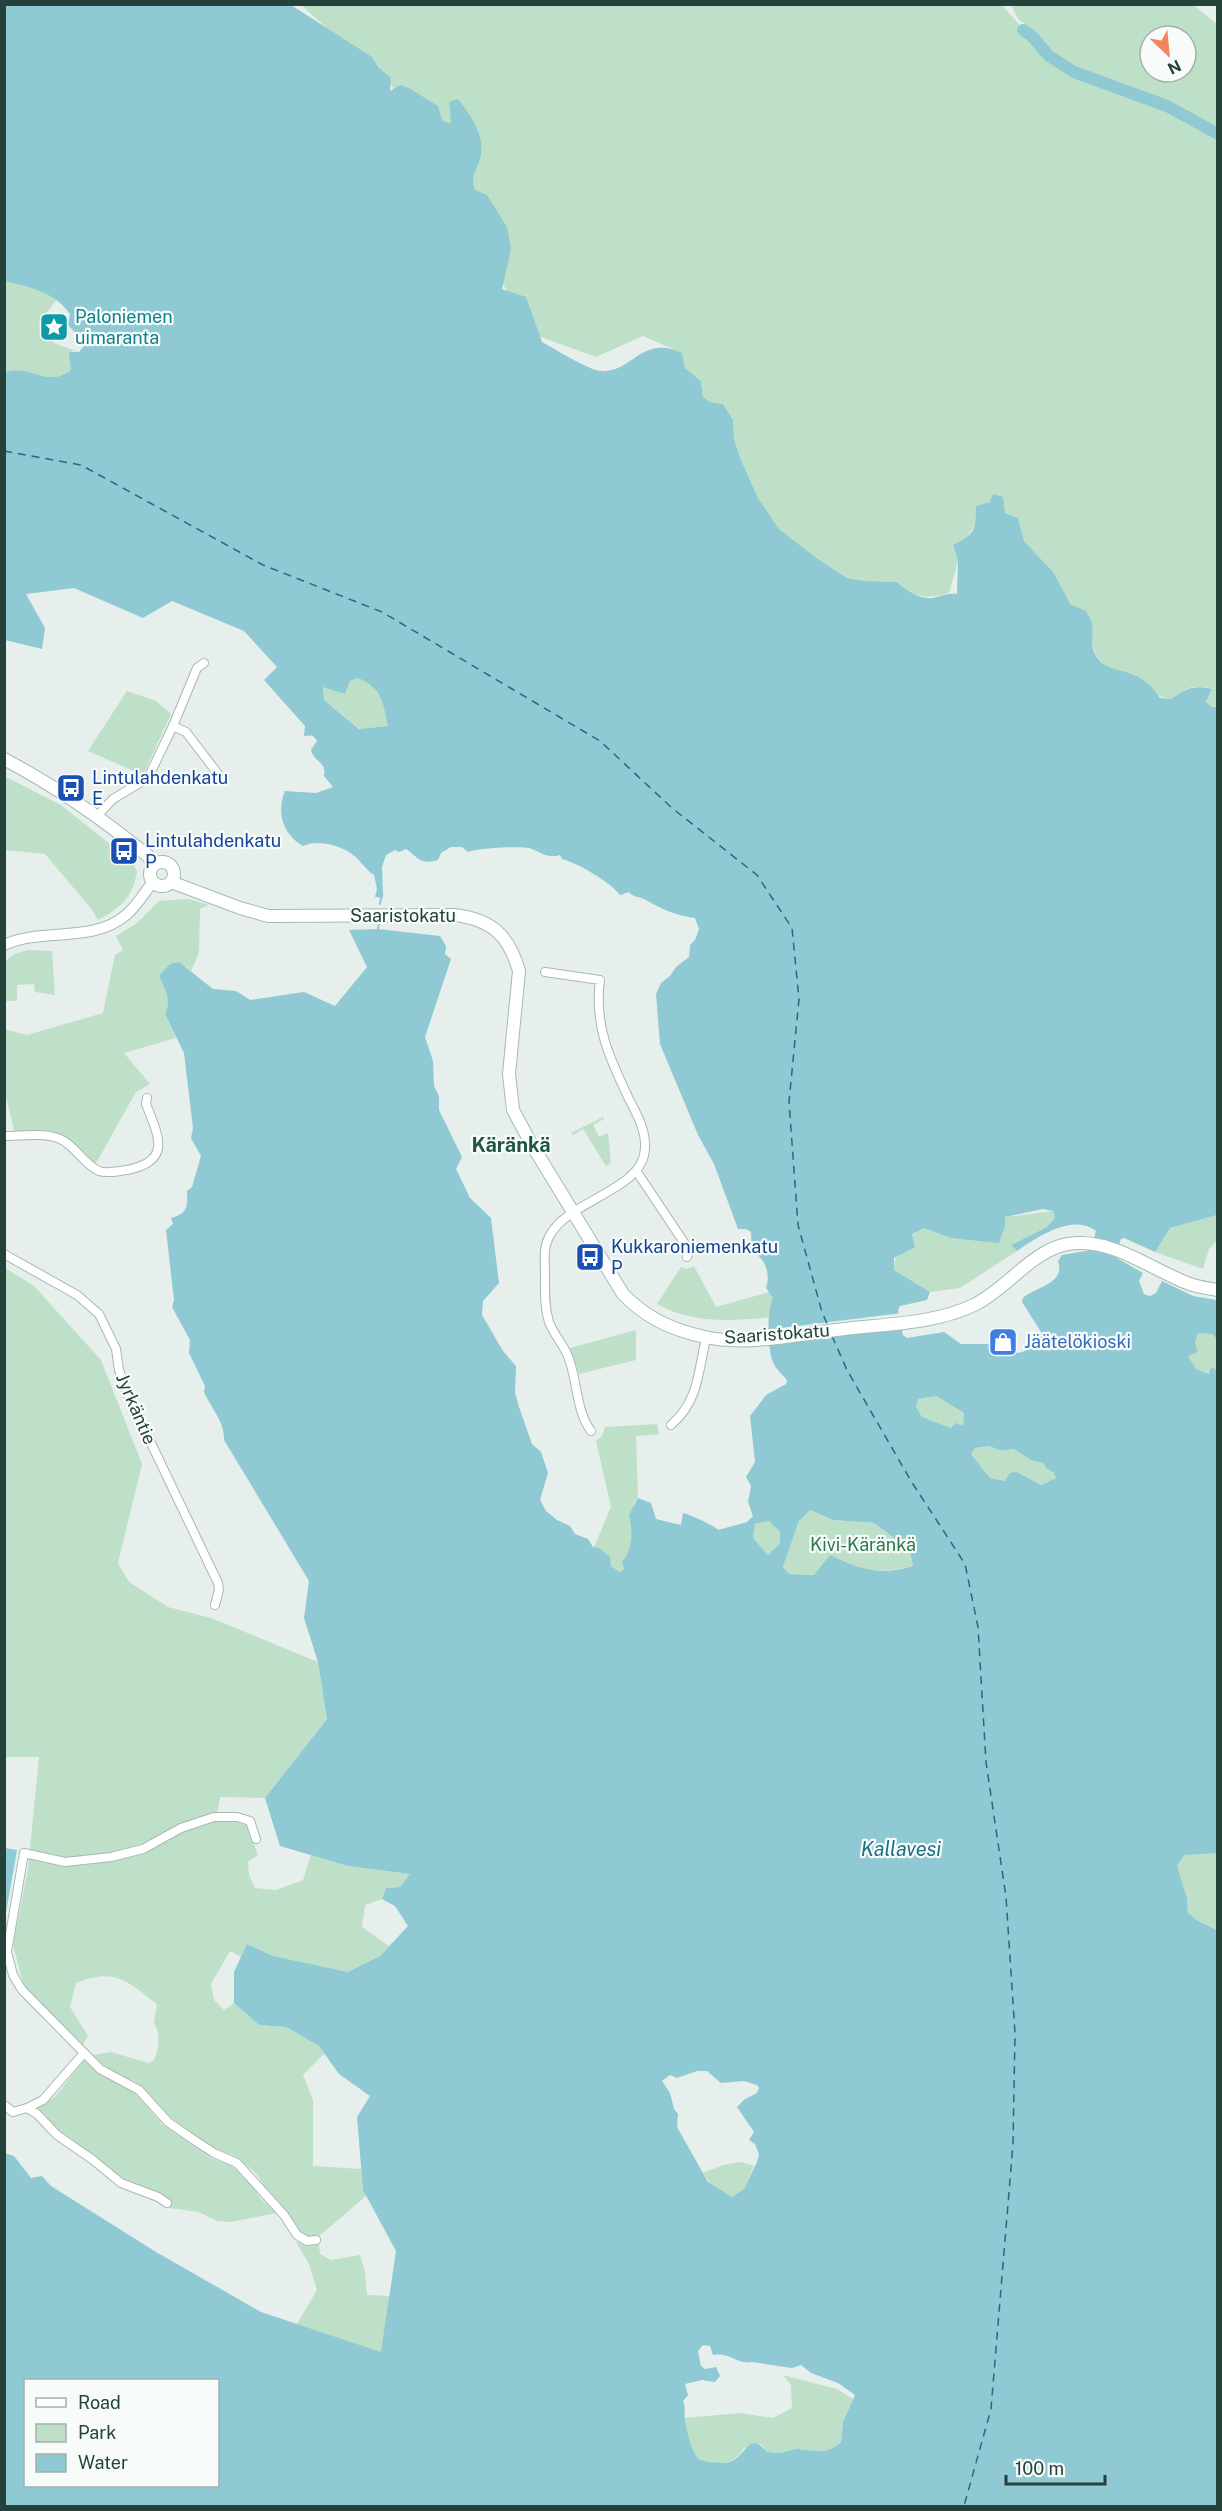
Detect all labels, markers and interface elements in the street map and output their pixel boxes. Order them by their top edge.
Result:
north arrow [1138,24,1198,84]
text: N [1165,56,1184,78]
place label: Paloniemen uimaranta [75,306,173,348]
place icon: Paloniemen uimaranta [38,311,70,343]
place label: Lintulahdenkatu E [92,767,228,809]
bus stop icon: Lintulahdenkatu E [55,772,87,804]
place label: Lintulahdenkatu P [145,830,281,872]
bus stop icon: Lintulahdenkatu P [108,835,140,867]
street label: Saaristokatu [350,905,456,926]
district label: Käränkä [471,1133,551,1157]
place label: Kukkaroniemenkatu P [611,1236,778,1278]
bus stop icon: Kukkaroniemenkatu P [574,1241,606,1273]
street label: Saaristokatu [723,1319,831,1348]
shop icon: Jäätelökioski [987,1326,1019,1358]
place label: Jäätelökioski [1024,1331,1131,1352]
street label: Jyrkäntie [112,1370,161,1447]
park label: Kivi-Käränkä [810,1534,916,1555]
water label: Kallavesi [861,1837,941,1861]
legend [24,2379,219,2487]
text: Road [78,2392,121,2413]
text: Park [78,2422,116,2443]
scale bar [1006,2448,1105,2486]
text: Water [78,2452,128,2473]
text: 100 m [1015,2458,1064,2479]

